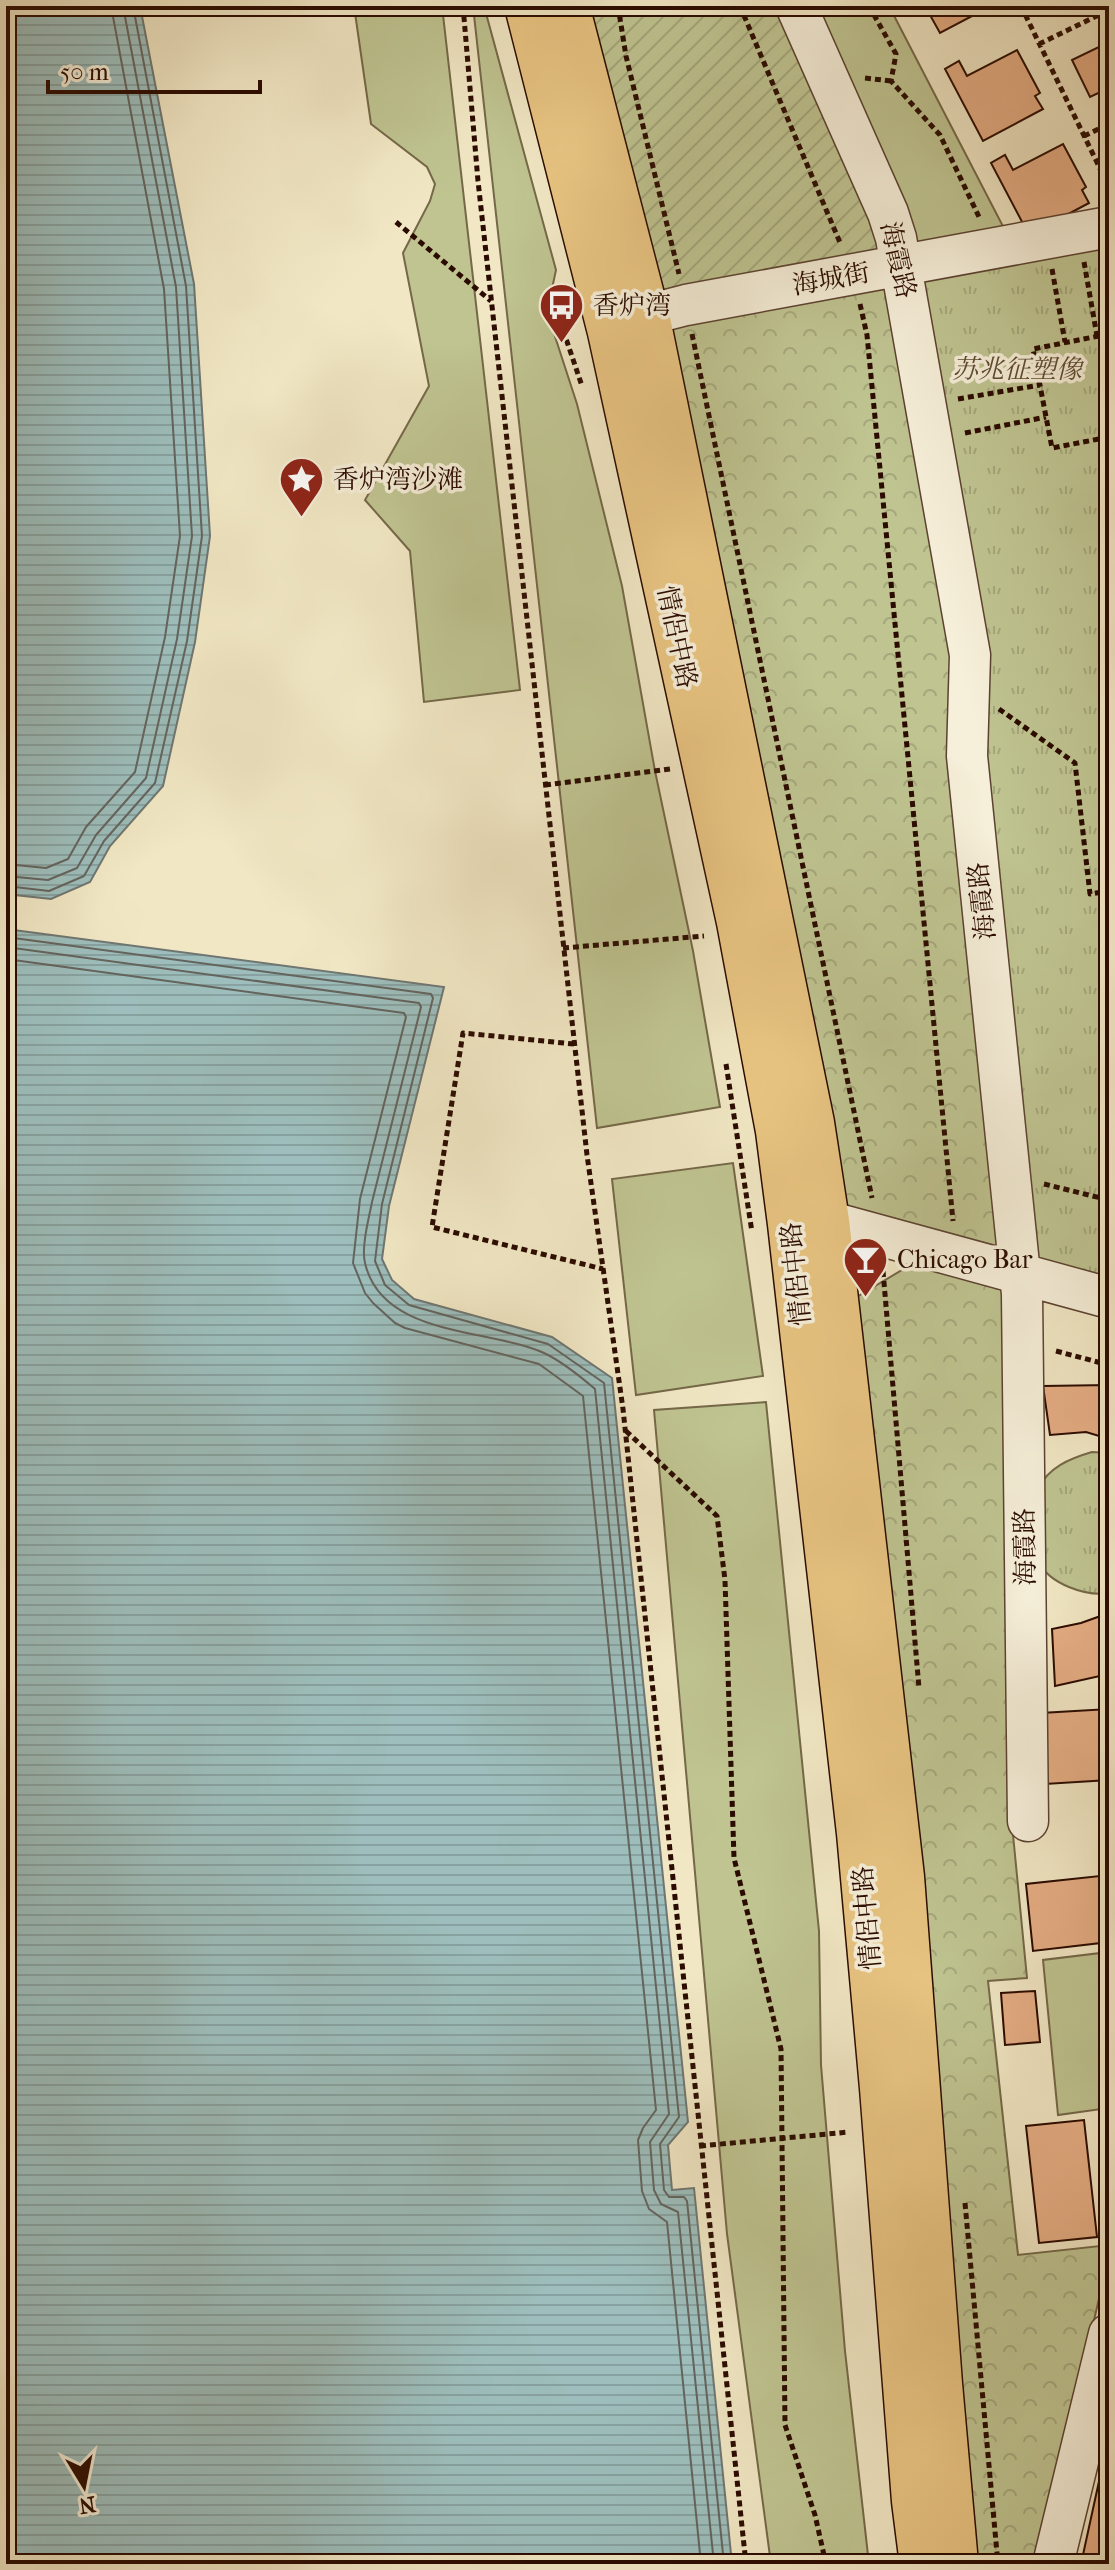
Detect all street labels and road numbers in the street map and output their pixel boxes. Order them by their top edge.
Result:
street label: 海霞路 [874,219,922,301]
street label: 海城街 [790,257,872,301]
street label: 情侶中路 [651,583,703,691]
street label: 海霞路 [963,861,1001,941]
street label: 情侶中路 [775,1221,817,1327]
street label: 海霞路 [1009,1508,1041,1586]
street label: 情侶中路 [847,1865,887,1971]

